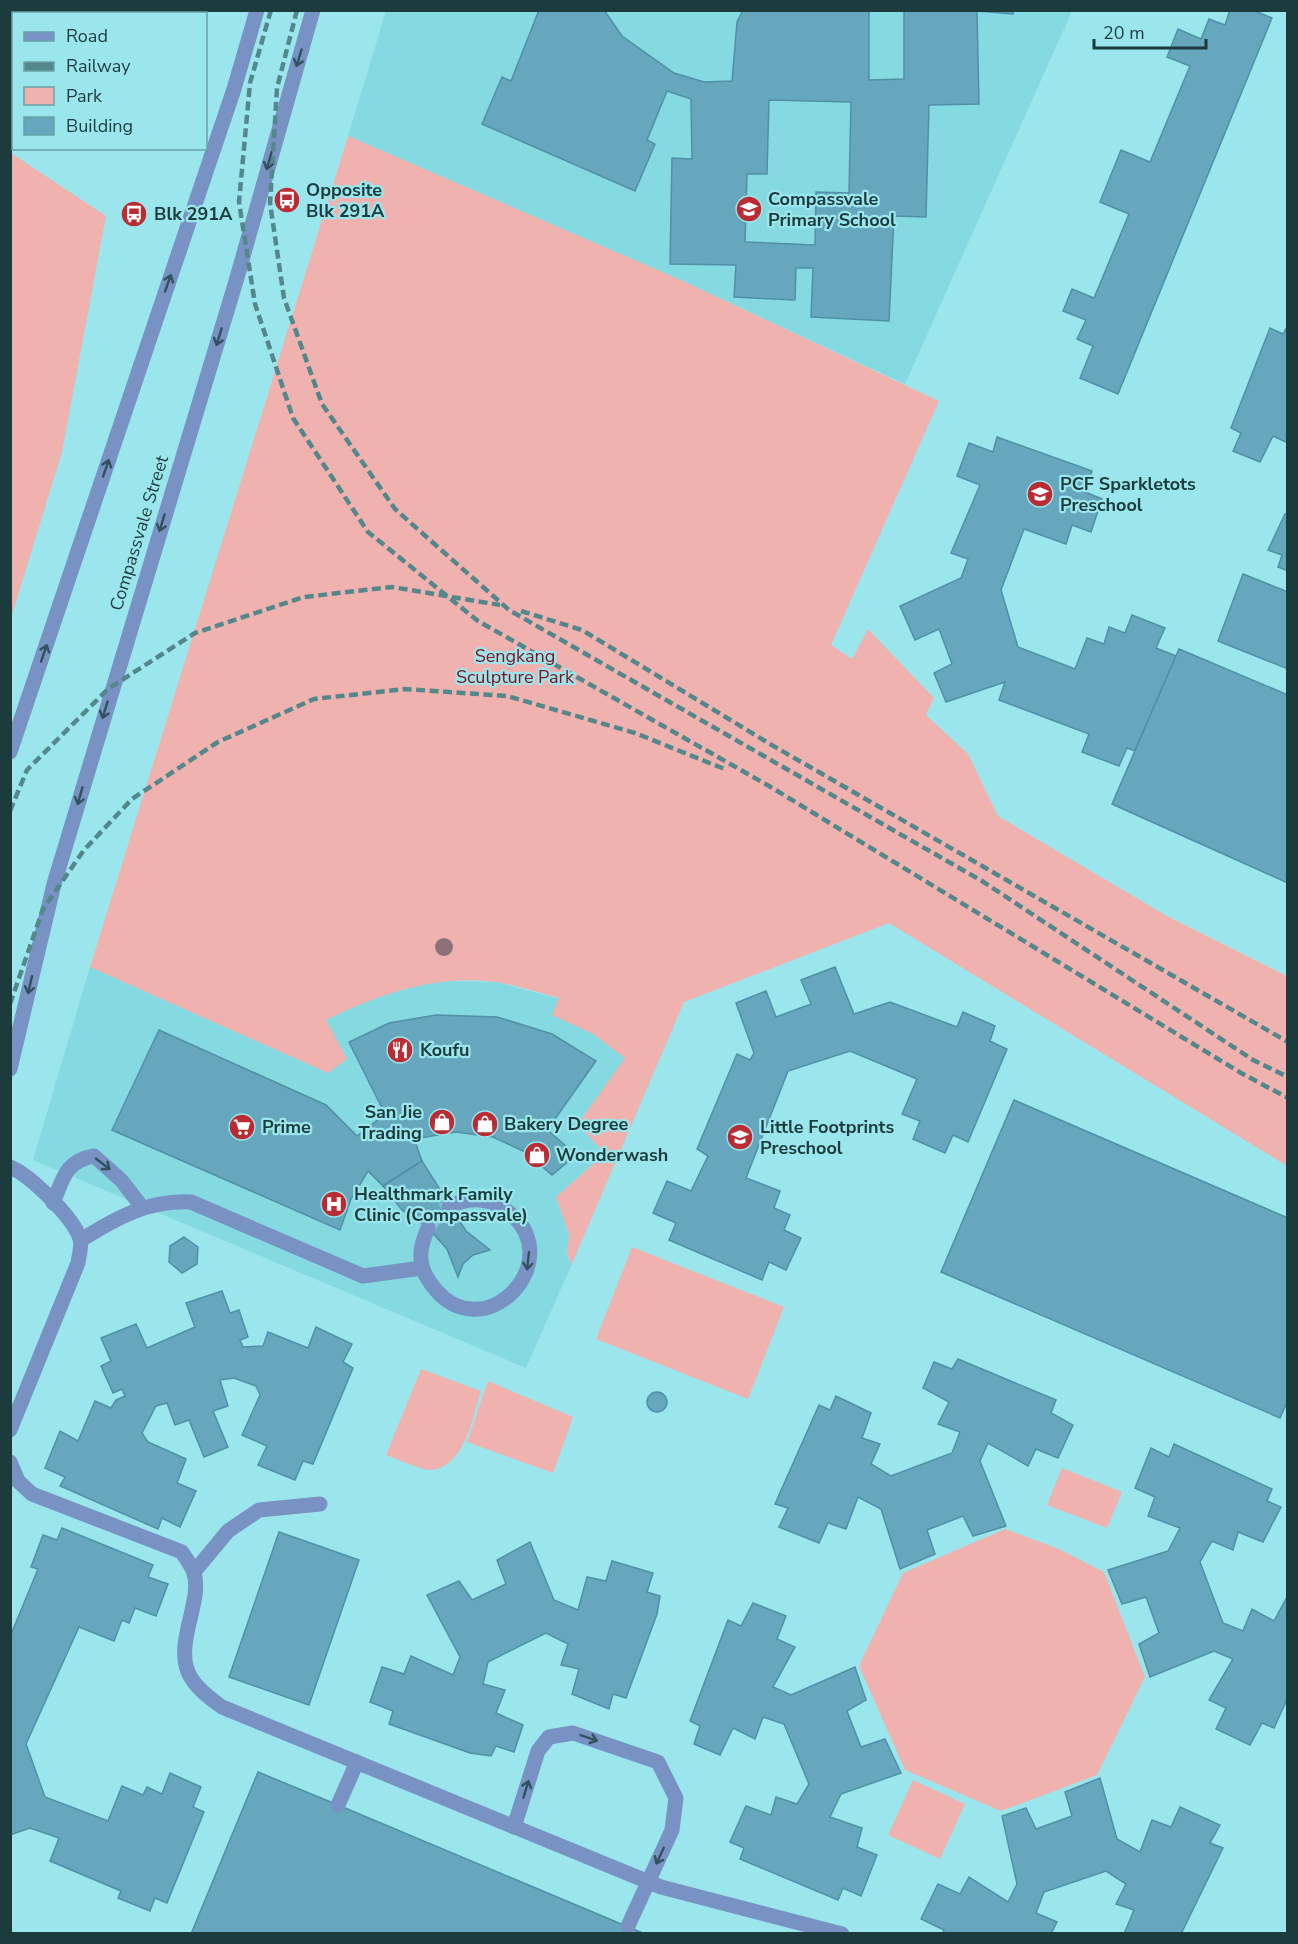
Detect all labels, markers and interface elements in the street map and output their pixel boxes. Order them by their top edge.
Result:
legend [12,12,207,150]
scale bar [1094,12,1206,50]
text: 20 m [1103,21,1145,45]
text: Road [66,24,108,48]
one-way arrow [293,48,304,67]
text: Railway [66,54,131,78]
text: Park [66,84,103,108]
text: Building [66,114,133,138]
one-way arrow [263,152,274,171]
place label: Opposite Blk 291A [306,178,385,223]
bus stop icon: Opposite Blk 291A [272,185,302,215]
place label: Compassvale Primary School [768,187,896,232]
school or university icon: Compassvale Primary School [734,194,764,224]
bus stop icon: Blk 291A [119,199,149,229]
place label: Blk 291A [154,202,233,226]
one-way arrow [164,274,175,293]
one-way arrow [213,327,224,346]
street label: Compassvale Street [104,452,174,614]
one-way arrow [101,459,112,478]
place label: PCF Sparkletots Preschool [1060,472,1196,517]
school or university icon: PCF Sparkletots Preschool [1025,479,1055,509]
one-way arrow [156,514,167,533]
one-way arrow [39,644,50,663]
park label: Sengkang Sculpture Park [456,644,575,689]
one-way arrow [99,700,110,719]
one-way arrow [74,786,85,805]
one-way arrow [24,975,36,994]
restaurant icon: Koufu [385,1035,415,1065]
place label: Koufu [420,1038,469,1062]
place label: San Jie Trading [359,1100,422,1145]
shop icon: San Jie Trading [427,1107,457,1137]
shop icon: Bakery Degree [470,1109,500,1139]
supermarket icon: Prime [227,1112,257,1142]
place label: Bakery Degree [504,1112,628,1136]
place label: Prime [262,1115,311,1139]
place label: Little Footprints Preschool [760,1115,895,1160]
school or university icon: Little Footprints Preschool [725,1122,755,1152]
shop icon: Wonderwash [522,1140,552,1170]
place label: Wonderwash [556,1143,668,1167]
one-way arrow [95,1157,111,1170]
place label: Healthmark Family Clinic (Compassvale) [354,1182,528,1227]
hospital icon: Healthmark Family Clinic (Compassvale) [319,1189,349,1219]
one-way arrow [522,1251,533,1270]
one-way arrow [579,1733,598,1744]
one-way arrow [521,1780,532,1799]
one-way arrow [653,1847,665,1865]

